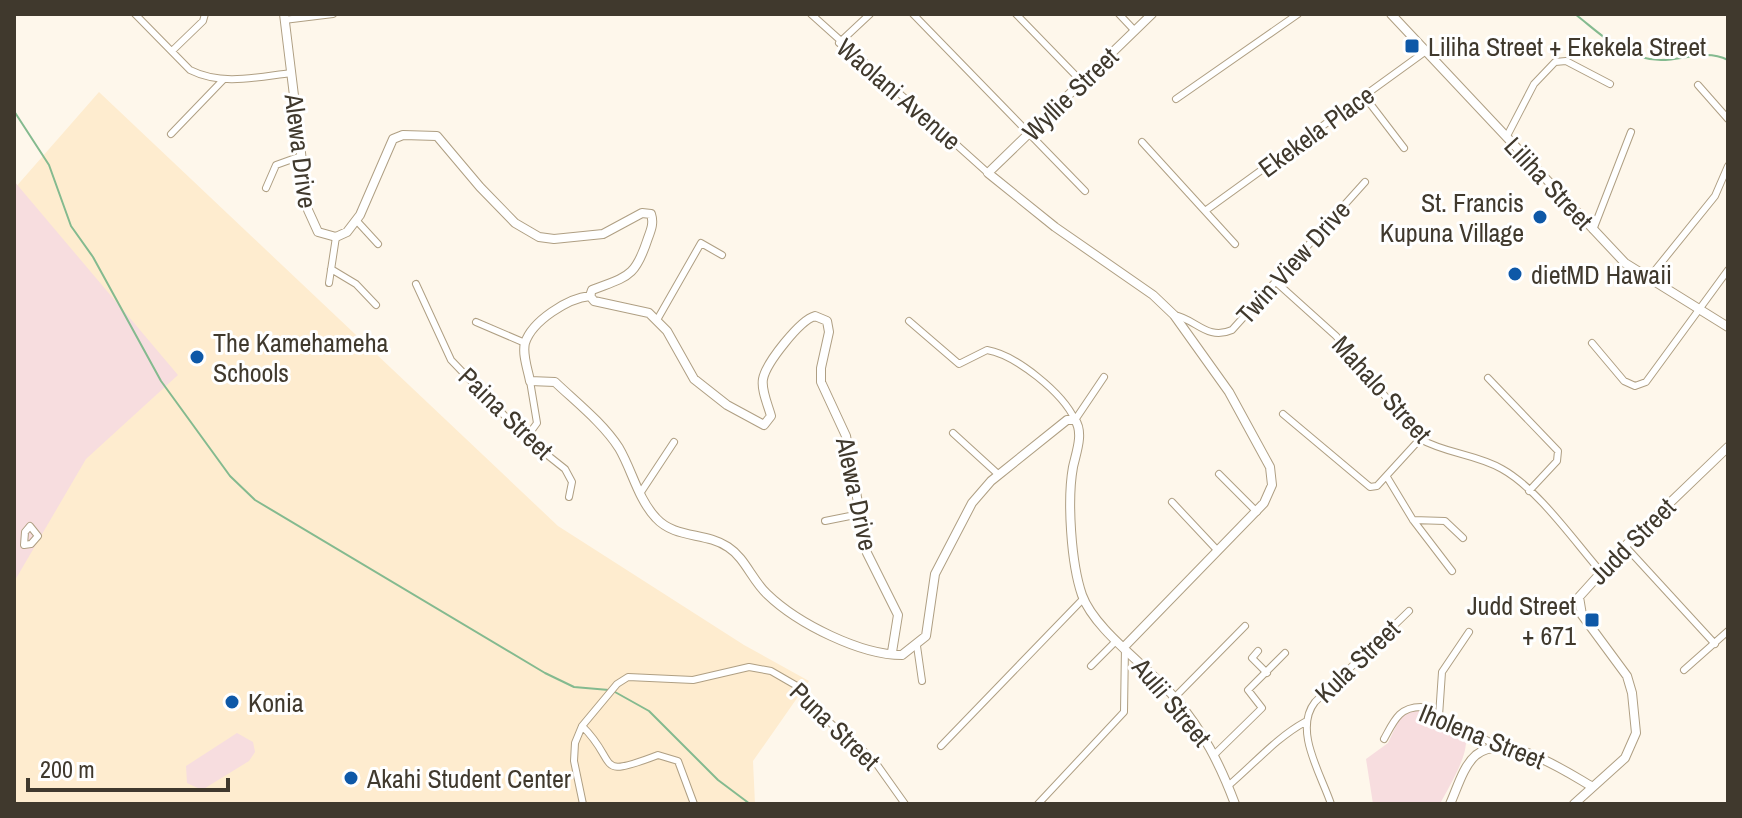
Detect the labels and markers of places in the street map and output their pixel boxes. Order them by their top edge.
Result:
place label: Liliha Street + Ekekela Street [1428,29,1706,64]
marker: Liliha Street + Ekekela Street [1403,37,1421,55]
place label: St. Francis Kupuna Village [1380,185,1524,250]
marker: St. Francis Kupuna Village [1531,208,1549,226]
place label: dietMD Hawaii [1531,257,1672,292]
marker: dietMD Hawaii [1506,265,1524,283]
place label: The Kamehameha Schools [213,325,389,390]
marker: The Kamehameha Schools [188,348,206,366]
place label: Judd Street + 671 [1467,588,1576,653]
marker: Judd Street + 671 [1583,611,1601,629]
place label: Konia [248,685,304,720]
marker: Konia [223,693,241,711]
place label: Akahi Student Center [366,761,571,796]
marker: Akahi Student Center [342,769,360,787]

